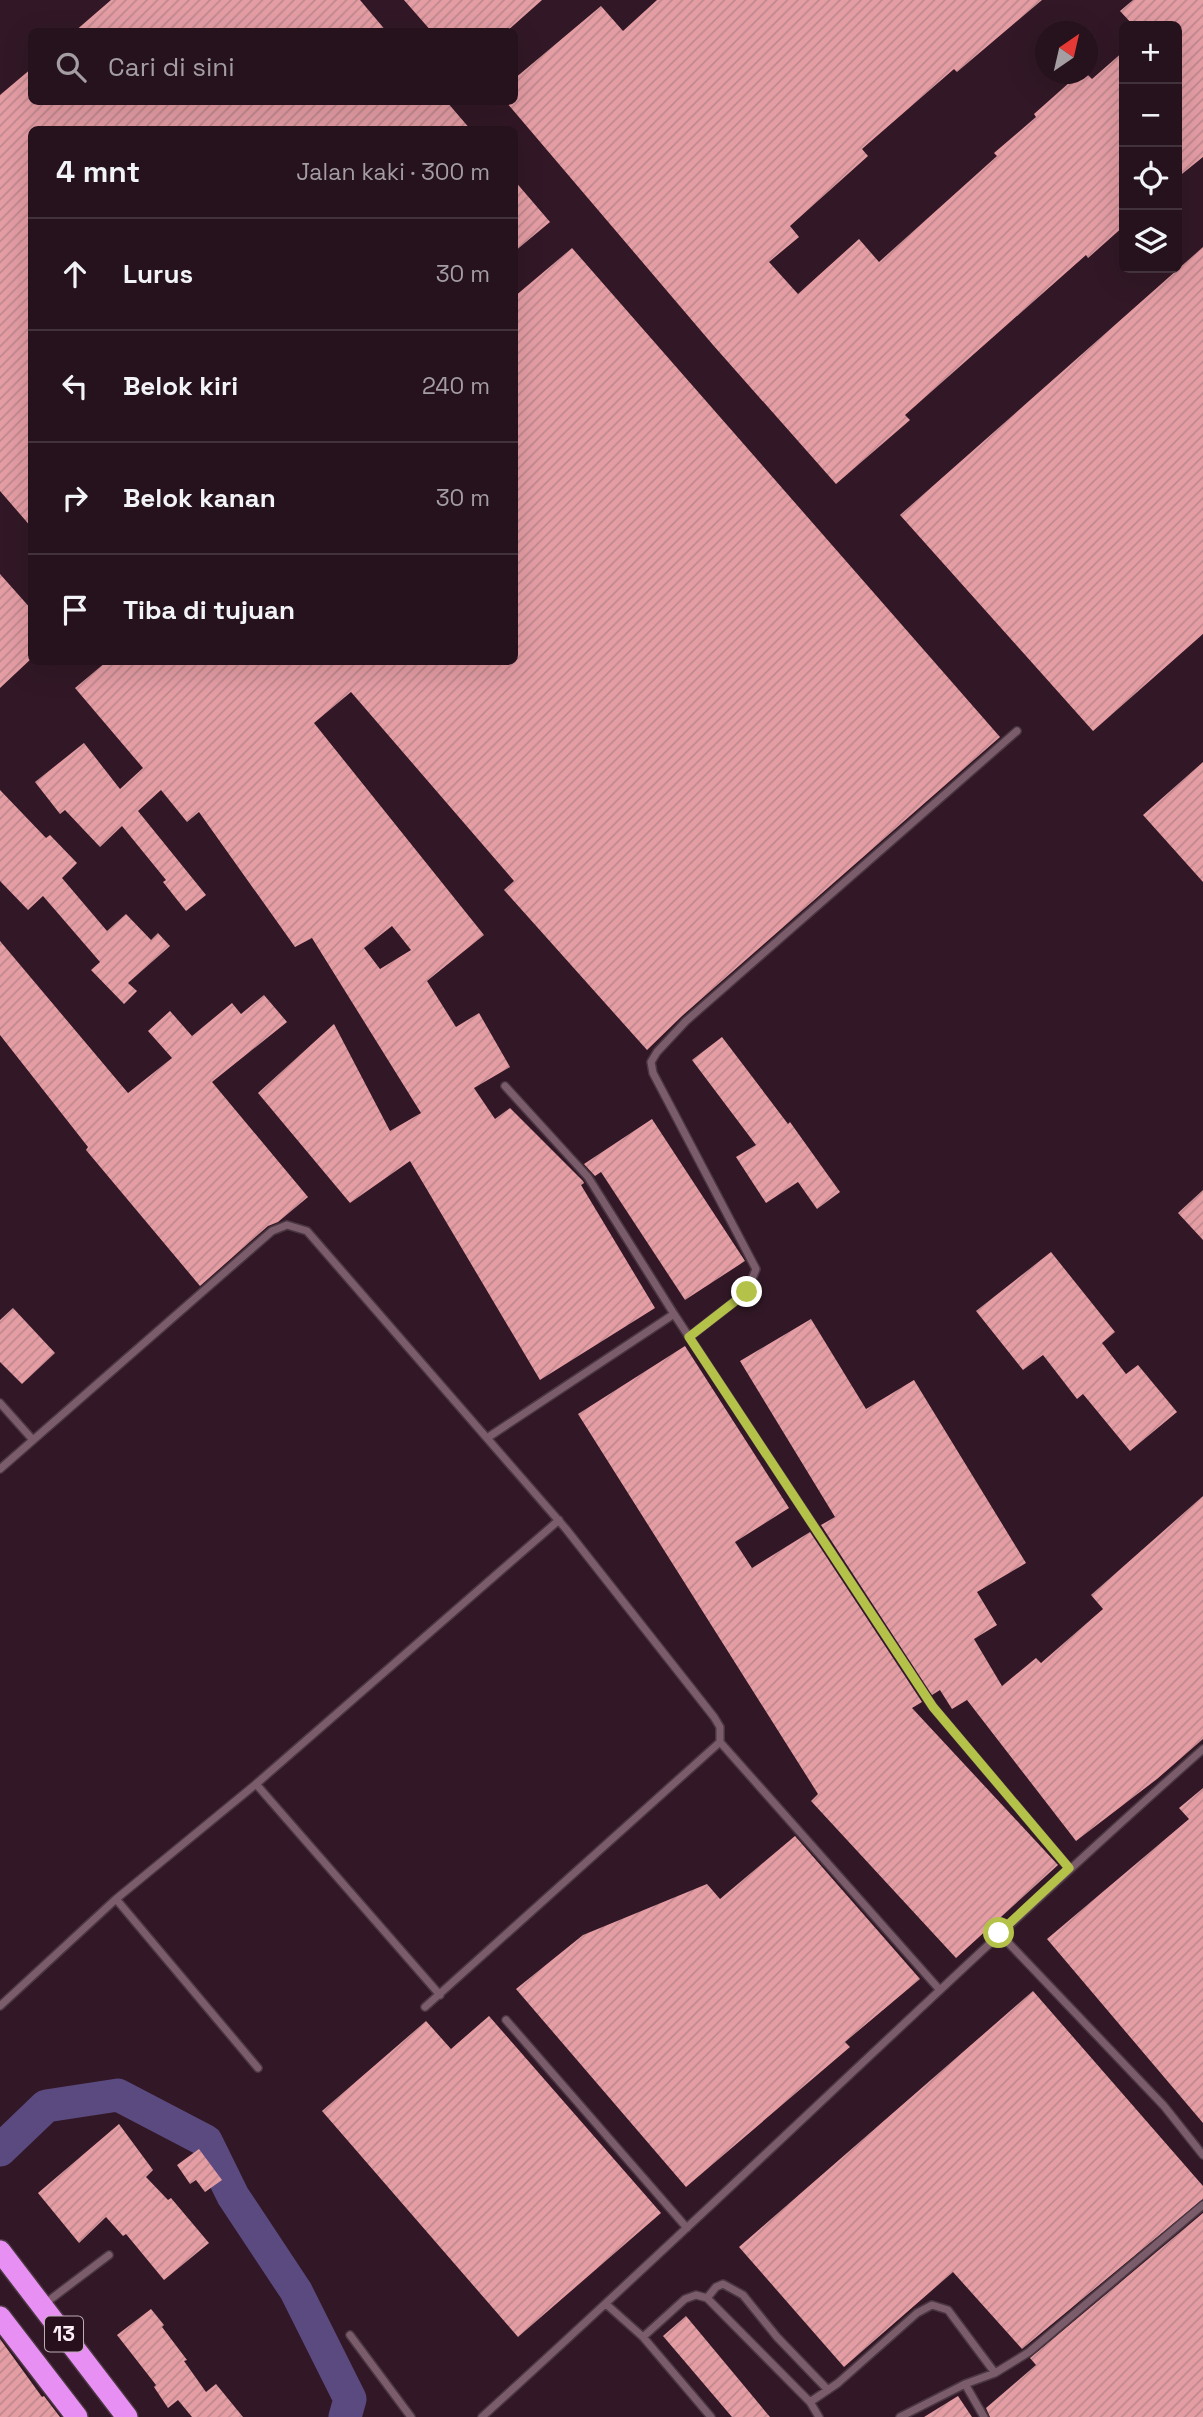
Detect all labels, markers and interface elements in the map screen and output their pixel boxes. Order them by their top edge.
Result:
north arrow [1035,21,1098,84]
map controls [1119,21,1182,273]
button: + [1119,21,1182,84]
search box [28,28,518,105]
icon: search [52,48,90,86]
text: Cari di sini [108,50,235,84]
button: − [1119,84,1182,147]
button: locate [1119,147,1182,210]
text: 4 mnt [56,152,140,191]
text: Jalan kaki · 300 m [296,157,490,187]
button: layers [1119,210,1182,273]
icon: ahead [56,255,94,293]
text: Lurus [123,257,193,291]
text: 30 m [436,259,490,289]
icon: left [56,367,94,405]
text: Belok kiri [123,369,238,403]
text: 240 m [422,371,490,401]
icon: right [56,479,94,517]
text: Belok kanan [123,481,276,515]
text: 30 m [436,483,490,513]
icon: arrive [56,591,94,629]
text: Tiba di tujuan [123,593,295,627]
route end [731,1276,762,1307]
route start [983,1917,1014,1948]
road number: 13 [45,2316,83,2352]

